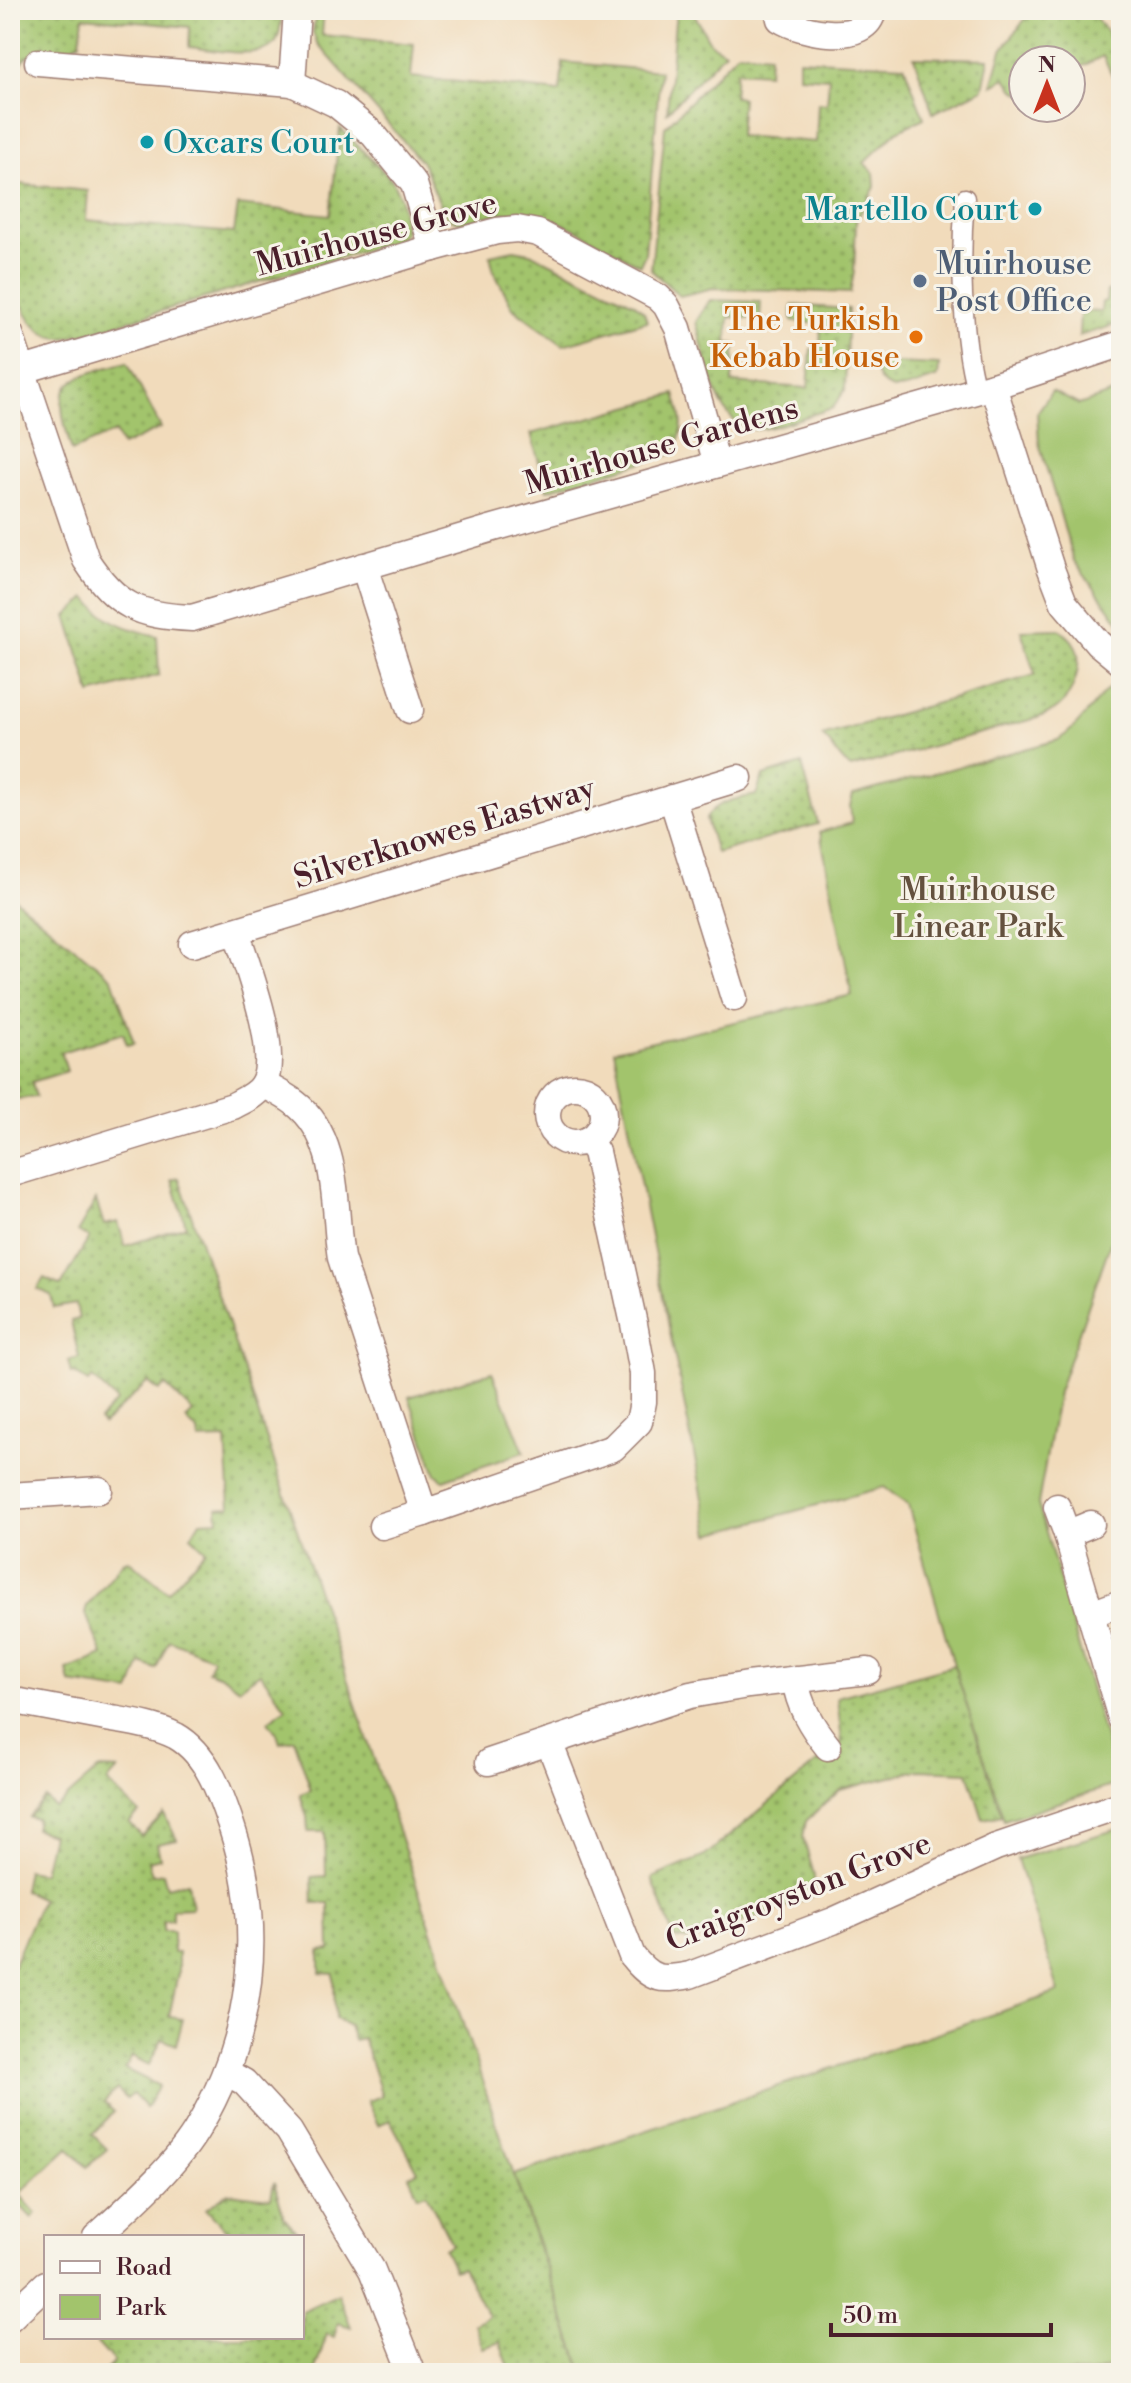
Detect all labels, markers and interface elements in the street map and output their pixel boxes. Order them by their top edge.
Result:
north arrow [1007,44,1087,124]
text: N [1038,52,1056,79]
place label: Oxcars Court [163,123,355,163]
marker: Oxcars Court [138,133,156,151]
street label: Muirhouse Grove [251,182,501,285]
place label: Martello Court [805,190,1019,230]
marker: Martello Court [1026,200,1044,218]
place label: Muirhouse Post Office [936,244,1092,321]
marker: Muirhouse Post Office [911,272,929,290]
place label: The Turkish Kebab House [709,300,900,377]
marker: The Turkish Kebab House [907,328,925,346]
street label: Muirhouse Gardens [520,388,803,504]
street label: Silverknowes Eastway [289,768,600,898]
park label: Muirhouse Linear Park [893,870,1065,947]
street label: Craigroyston Grove [660,1823,937,1961]
legend [44,2235,304,2339]
text: Road [116,2253,172,2283]
scale bar [831,2287,1051,2337]
text: Park [116,2293,167,2323]
text: 50 m [843,2301,898,2331]

